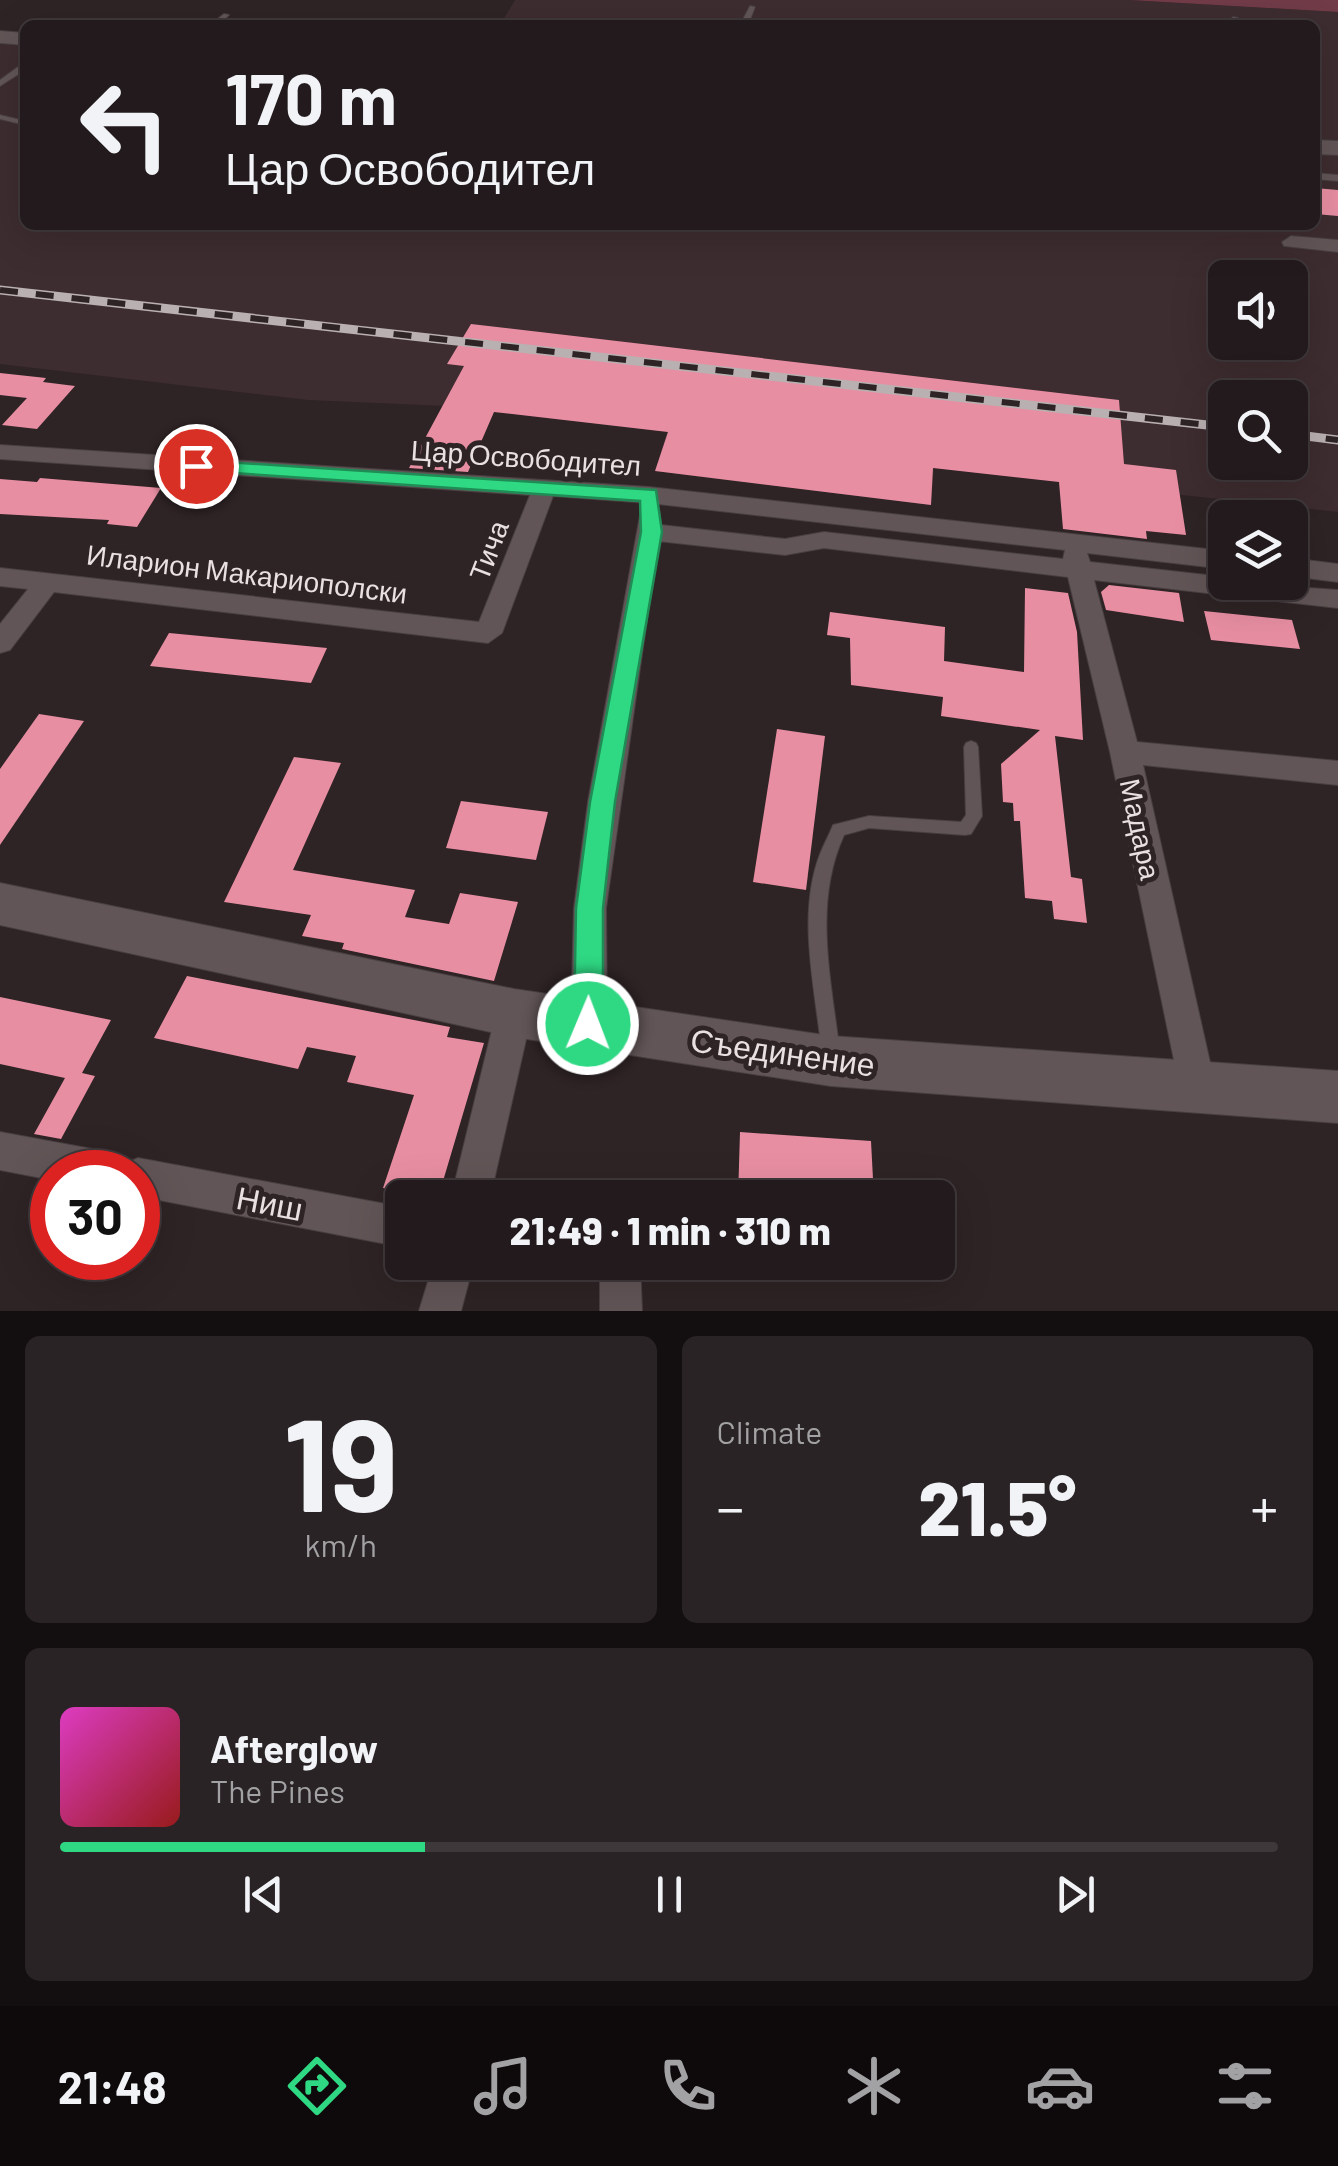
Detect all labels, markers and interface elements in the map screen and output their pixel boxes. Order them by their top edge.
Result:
text: 170 m [225,55,397,139]
icon: left [60,60,190,190]
text: Цар Освободител [225,140,595,194]
map controls [1208,260,1308,600]
button: sound [1208,260,1308,360]
button: search [1208,380,1308,480]
pin [154,424,239,509]
street label: Цар Освободител [410,432,642,482]
icon: arrive [169,439,224,494]
button: layers [1208,500,1308,600]
street label: Тича [461,515,515,585]
street label: Иларион Макариополски [85,536,409,610]
street label: Мадара [1114,775,1168,883]
position arrow [536,972,640,1076]
street label: Съединение [688,1019,878,1084]
speed limit sign: 30 [30,1150,160,1280]
street label: Ниш [234,1177,306,1227]
text: 21:49 · 1 min · 310 m [509,1207,831,1253]
text: 19 [283,1382,398,1538]
text: Climate [717,1412,822,1450]
text: 21.5° [918,1461,1076,1551]
text: − [717,1473,744,1539]
text: + [1250,1473,1278,1539]
text: km/h [305,1525,377,1563]
text: Afterglow [210,1725,378,1771]
text: The Pines [210,1771,345,1809]
icon: previous [236,1867,291,1922]
icon: pause [642,1867,697,1922]
icon: next [1048,1867,1103,1922]
icon: directions [282,2051,352,2121]
icon: music [468,2051,538,2121]
icon: phone [653,2051,723,2121]
icon: climate [839,2051,909,2121]
icon: car [1025,2051,1095,2121]
icon: filters [1210,2051,1280,2121]
text: 21:48 [58,2059,167,2113]

